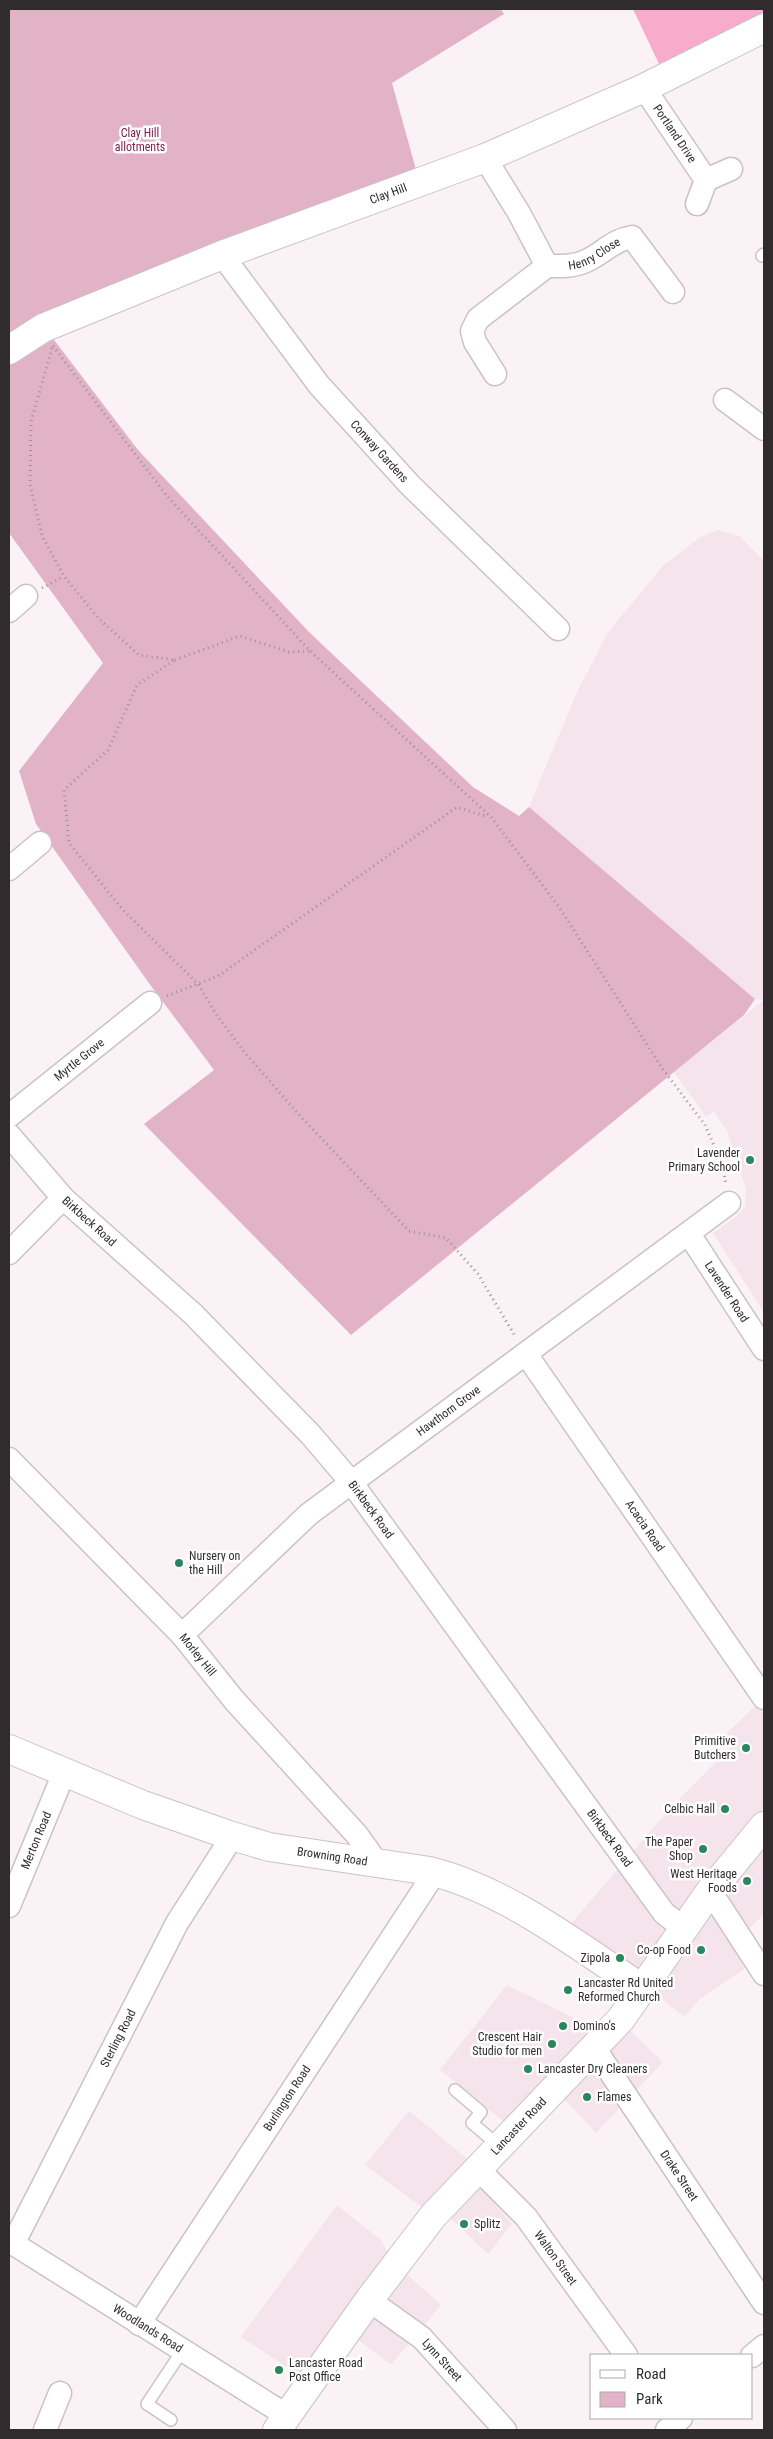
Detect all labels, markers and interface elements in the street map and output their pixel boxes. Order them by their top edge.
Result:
street label: Portland Drive [650,102,700,166]
park label: Clay Hill allotments [115,126,165,154]
street label: Clay Hill [368,180,409,207]
street label: Henry Close [567,234,623,273]
street label: Conway Gardens [348,417,411,485]
street label: Myrtle Grove [51,1035,107,1084]
place label: Lavender Primary School [668,1146,740,1174]
marker: Lavender Primary School [744,1154,756,1166]
street label: Birkbeck Road [59,1194,119,1249]
street label: Lavender Road [702,1259,752,1325]
street label: Hawthorn Grove [414,1382,483,1439]
street label: Birkbeck Road [345,1478,397,1541]
street label: Acacia Road [622,1498,668,1554]
place label: Nursery on the Hill [189,1549,241,1577]
marker: Nursery on the Hill [173,1557,185,1569]
street label: Morley Hill [176,1631,219,1679]
place label: Primitive Butchers [694,1734,736,1762]
marker: Primitive Butchers [740,1742,752,1754]
place label: Celbic Hall [664,1802,715,1816]
marker: Celbic Hall [719,1803,731,1815]
street label: Birkbeck Road [584,1807,635,1870]
street label: Merton Road [18,1810,54,1871]
place label: The Paper Shop [645,1835,693,1863]
marker: The Paper Shop [697,1843,709,1855]
street label: Browning Road [296,1844,368,1869]
place label: West Heritage Foods [670,1867,737,1895]
marker: West Heritage Foods [741,1875,753,1887]
place label: Co-op Food [637,1943,691,1957]
marker: Co-op Food [695,1944,707,1956]
place label: Zipola [581,1951,610,1965]
marker: Zipola [614,1952,626,1964]
place label: Lancaster Rd United Reformed Church [578,1976,673,2004]
marker: Lancaster Rd United Reformed Church [562,1984,574,1996]
street label: Sterling Road [97,2007,139,2070]
place label: Domino's [573,2019,616,2033]
marker: Domino's [557,2020,569,2032]
place label: Crescent Hair Studio for men [472,2030,542,2058]
marker: Crescent Hair Studio for men [546,2038,558,2050]
place label: Lancaster Dry Cleaners [538,2062,647,2076]
street label: Burlington Road [260,2063,314,2134]
marker: Lancaster Dry Cleaners [522,2063,534,2075]
place label: Flames [597,2090,631,2104]
marker: Flames [581,2091,593,2103]
street label: Lancaster Road [488,2095,549,2158]
street label: Drake Street [657,2148,701,2204]
place label: Splitz [474,2217,500,2231]
marker: Splitz [458,2218,470,2230]
street label: Walton Street [531,2228,580,2288]
street label: Woodlands Road [110,2301,185,2355]
street label: Lynn Street [419,2336,465,2385]
legend [590,2354,753,2419]
place label: Lancaster Road Post Office [289,2356,363,2384]
marker: Lancaster Road Post Office [273,2364,285,2376]
text: Road [636,2365,666,2383]
text: Park [636,2390,663,2408]

